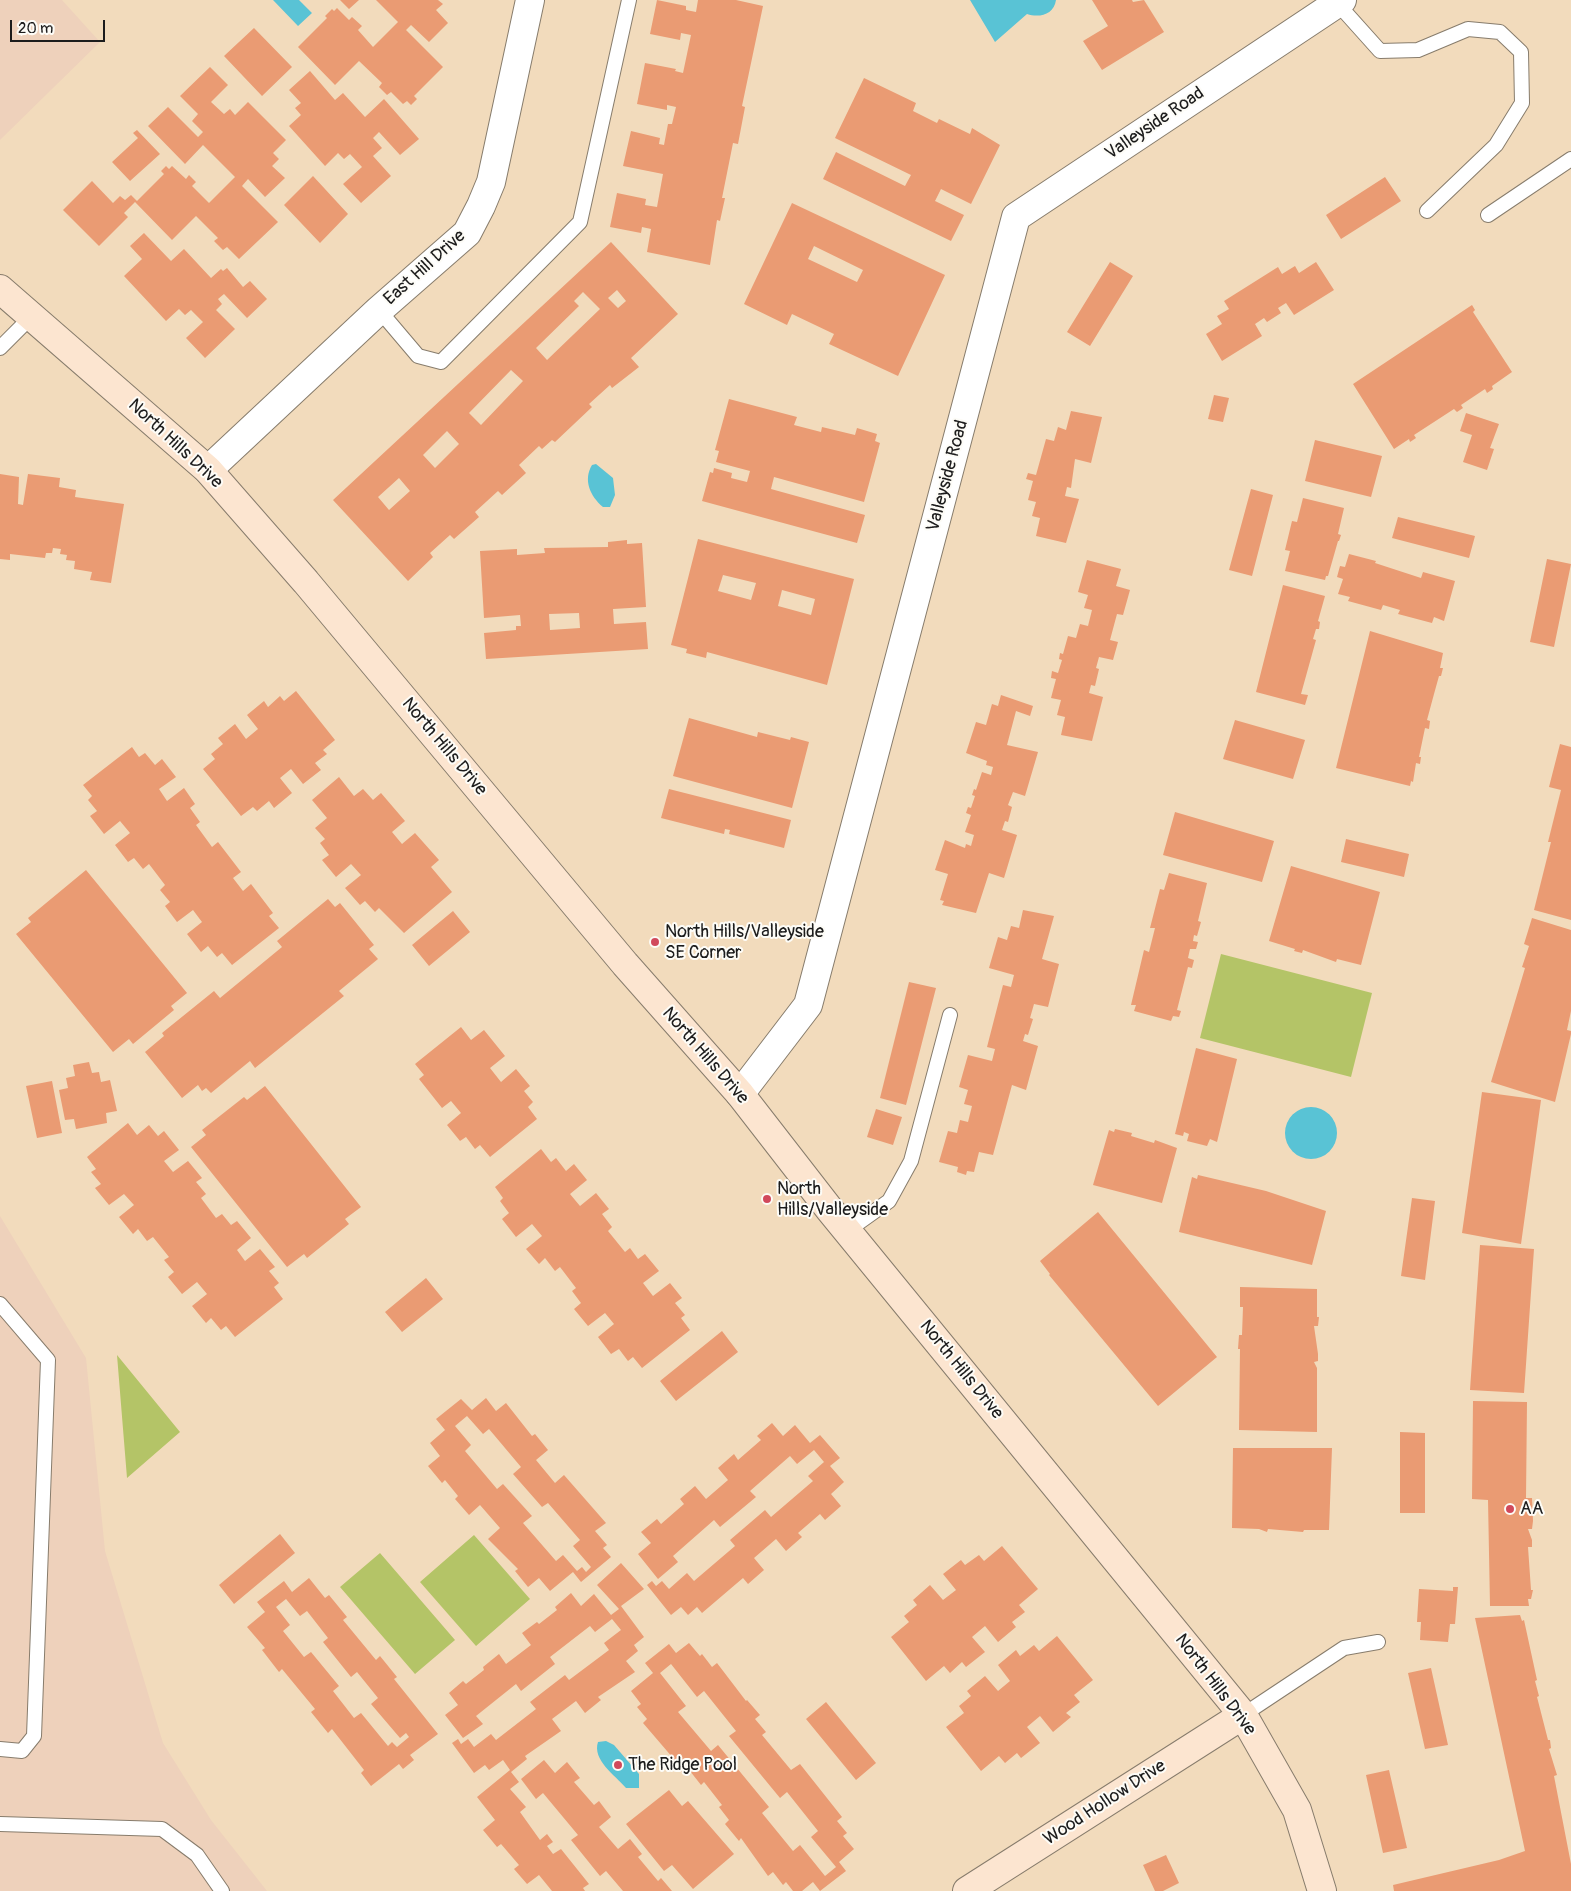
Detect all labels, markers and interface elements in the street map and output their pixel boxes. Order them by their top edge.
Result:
scale bar [12,10,108,42]
text: 20 m [18,19,53,38]
street label: Valleyside Road [1101,83,1209,165]
street label: East Hill Drive [380,226,470,310]
street label: North Hills Drive [123,395,227,493]
street label: Valleyside Road [923,418,973,534]
street label: North Hills Drive [397,694,491,800]
place label: North Hills/Valleyside SE Corner [665,921,824,964]
marker: North Hills/Valleyside SE Corner [649,936,661,948]
street label: North Hills Drive [657,1003,753,1109]
place label: North Hills/Valleyside [777,1178,888,1220]
marker: North Hills/Valleyside [761,1193,773,1205]
street label: North Hills Drive [914,1316,1008,1424]
place label: AA [1520,1498,1543,1520]
marker: AA [1504,1503,1516,1515]
street label: North Hills Drive [1170,1630,1260,1740]
place label: The Ridge Pool [628,1754,737,1776]
street label: Wood Hollow Drive [1040,1756,1170,1850]
marker: The Ridge Pool [612,1759,624,1771]

